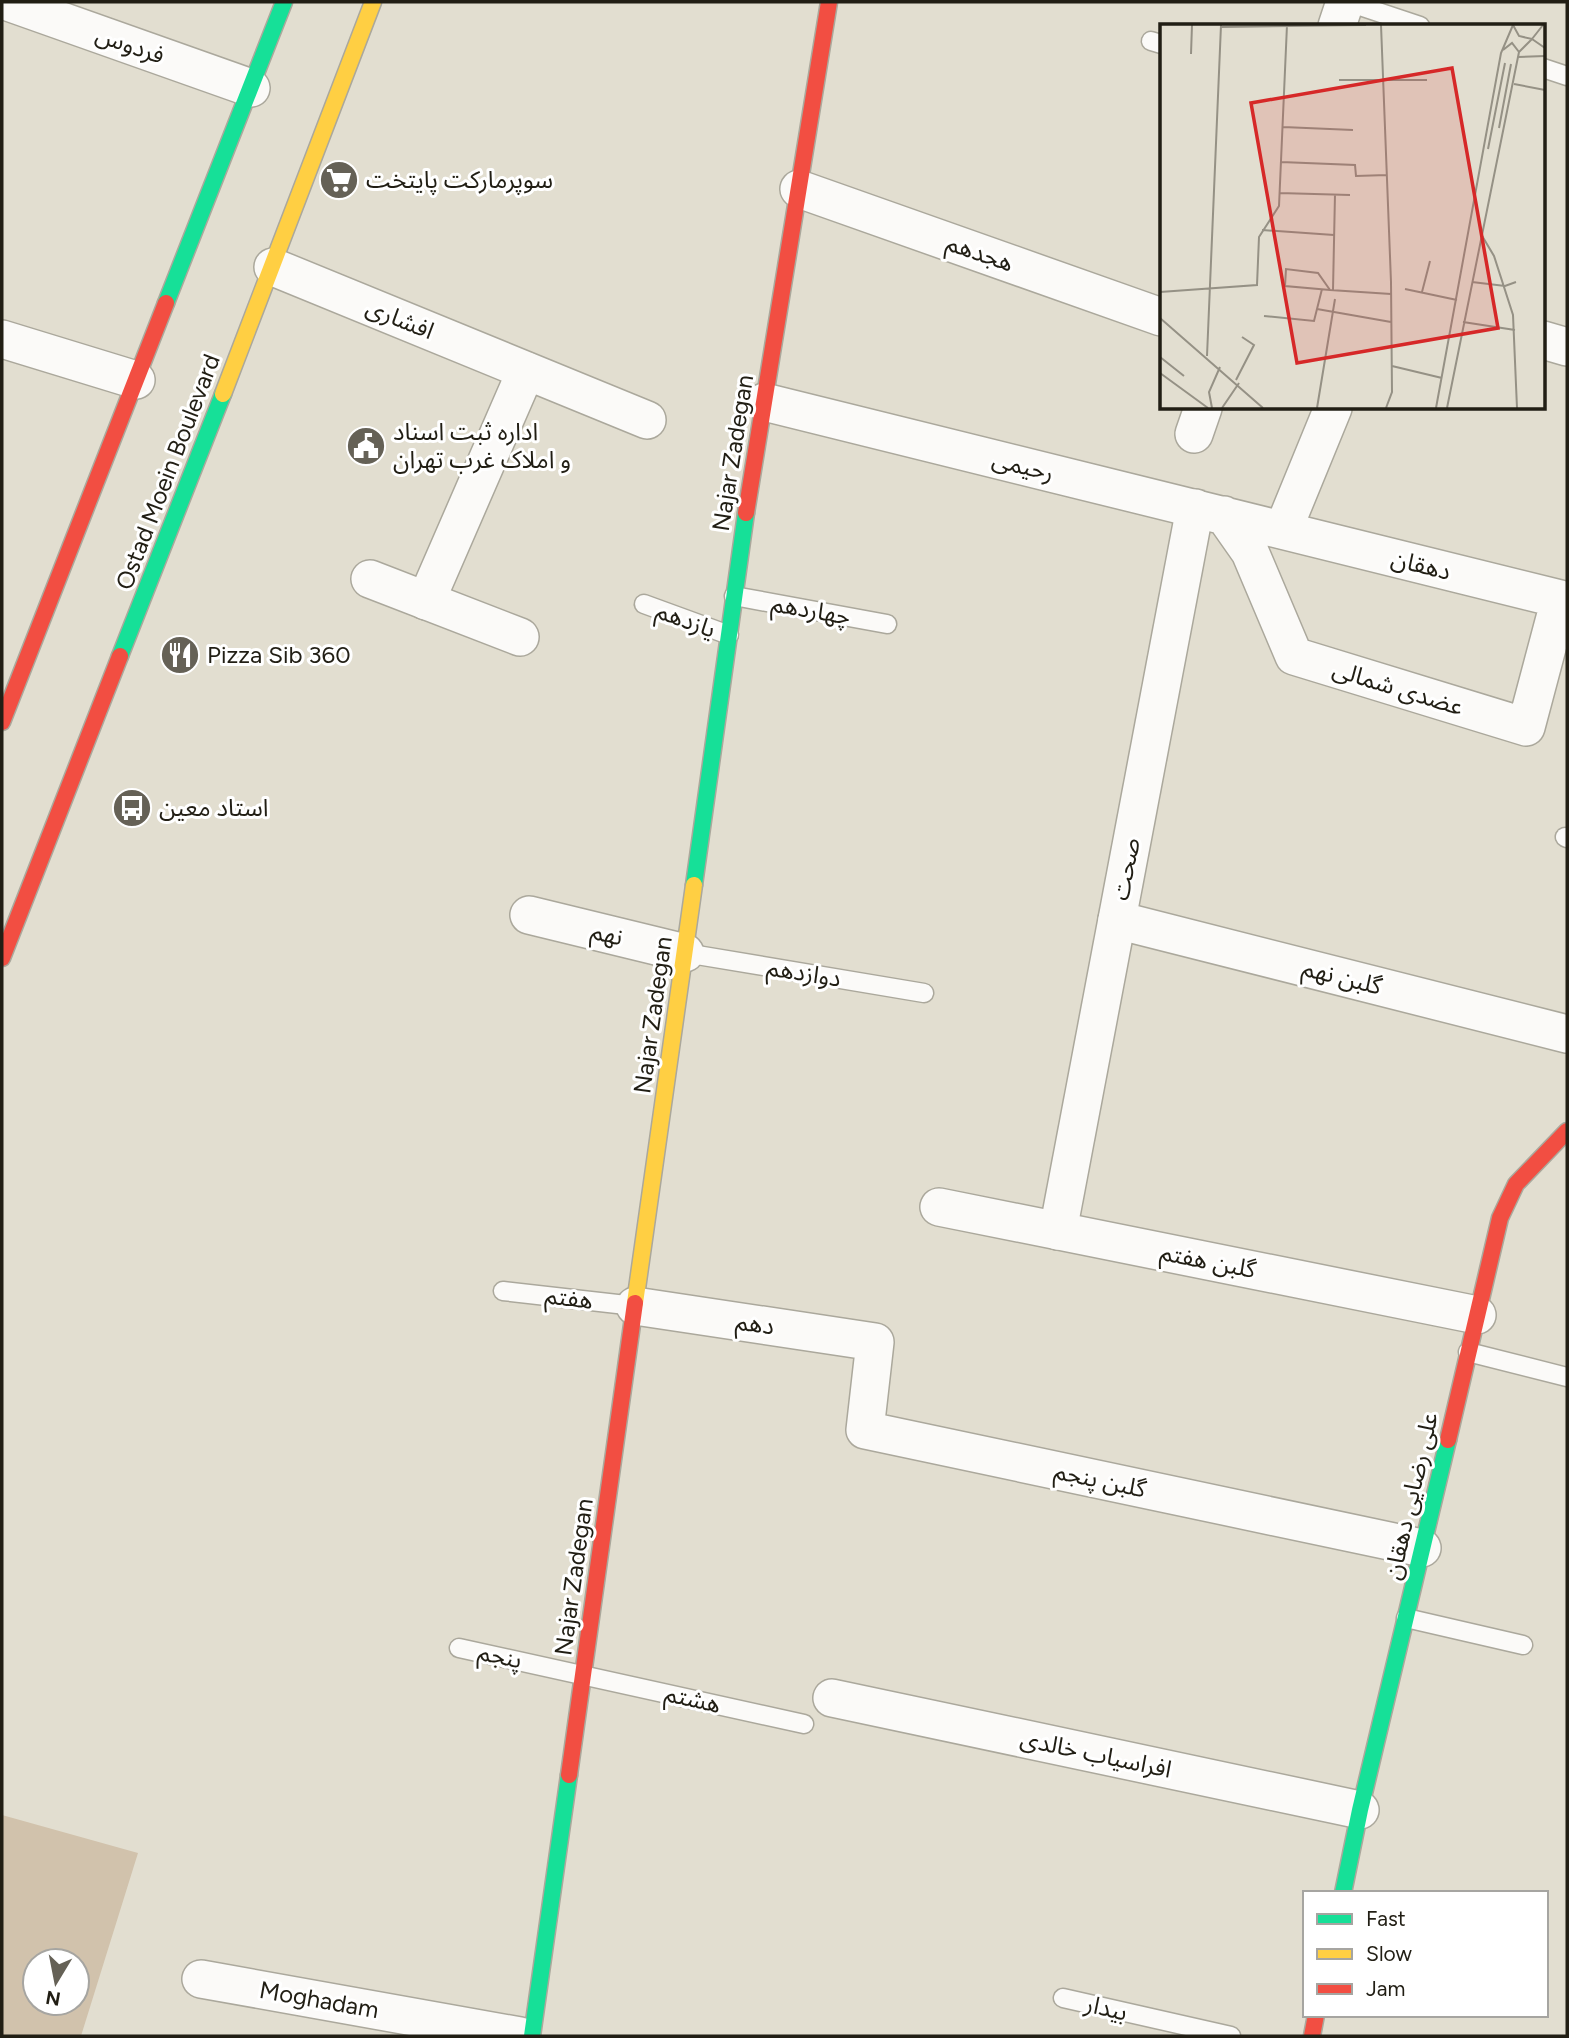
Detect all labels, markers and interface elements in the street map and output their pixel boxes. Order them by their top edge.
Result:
street label: فردوس [92,19,168,70]
inset map [1160,24,1544,410]
supermarket icon: سوپرمارکت پایتخت [318,159,360,201]
place label: سوپرمارکت پایتخت [366,165,553,195]
street label: هجدهم [942,228,1018,280]
street label: افشاری [362,292,438,345]
street label: Ostad Moein Boulevard [109,350,226,594]
street label: Najar Zadegan [706,373,759,533]
place label: اداره ثبت اسناد و املاک غرب تهران [393,417,571,474]
public building icon: اداره ثبت اسناد و املاک غرب تهران [345,425,387,467]
street label: رحیمی [989,444,1057,487]
street label: دهقان [1388,543,1454,586]
street label: چهاردهم [769,588,853,634]
street label: یازدهم [652,595,720,646]
restaurant icon: Pizza Sib 360 [159,634,201,676]
place label: Pizza Sib 360 [207,640,351,669]
street label: عضدی شمالی [1329,654,1467,721]
bus stop icon: استاد معین [111,787,153,829]
place label: استاد معین [159,793,268,822]
street label: صحت [1105,835,1146,903]
street label: نهم [587,916,626,954]
street label: Najar Zadegan [627,935,678,1095]
street label: دوازدهم [764,952,843,996]
street label: گلبن نهم [1299,953,1386,1004]
street label: گلبن هفتم [1157,1237,1259,1287]
street label: هفتم [543,1280,595,1318]
street label: دهم [733,1306,776,1344]
street label: علی رضایی دهقان [1377,1409,1444,1582]
street label: گلبن پنجم [1051,1456,1150,1507]
street label: Najar Zadegan [548,1497,599,1657]
street label: پنجم [475,1637,525,1677]
street label: هشتم [662,1678,724,1722]
street label: افراسیاب خالدی [1018,1723,1174,1784]
legend [1303,1891,1548,2017]
text: Fast [1366,1906,1406,1931]
text: Slow [1366,1941,1412,1966]
north arrow [21,1947,91,2017]
street label: Moghadam [257,1975,381,2024]
text: Jam [1366,1976,1405,2001]
text: N [44,1986,62,2011]
street label: بیدار [1081,1988,1130,2026]

